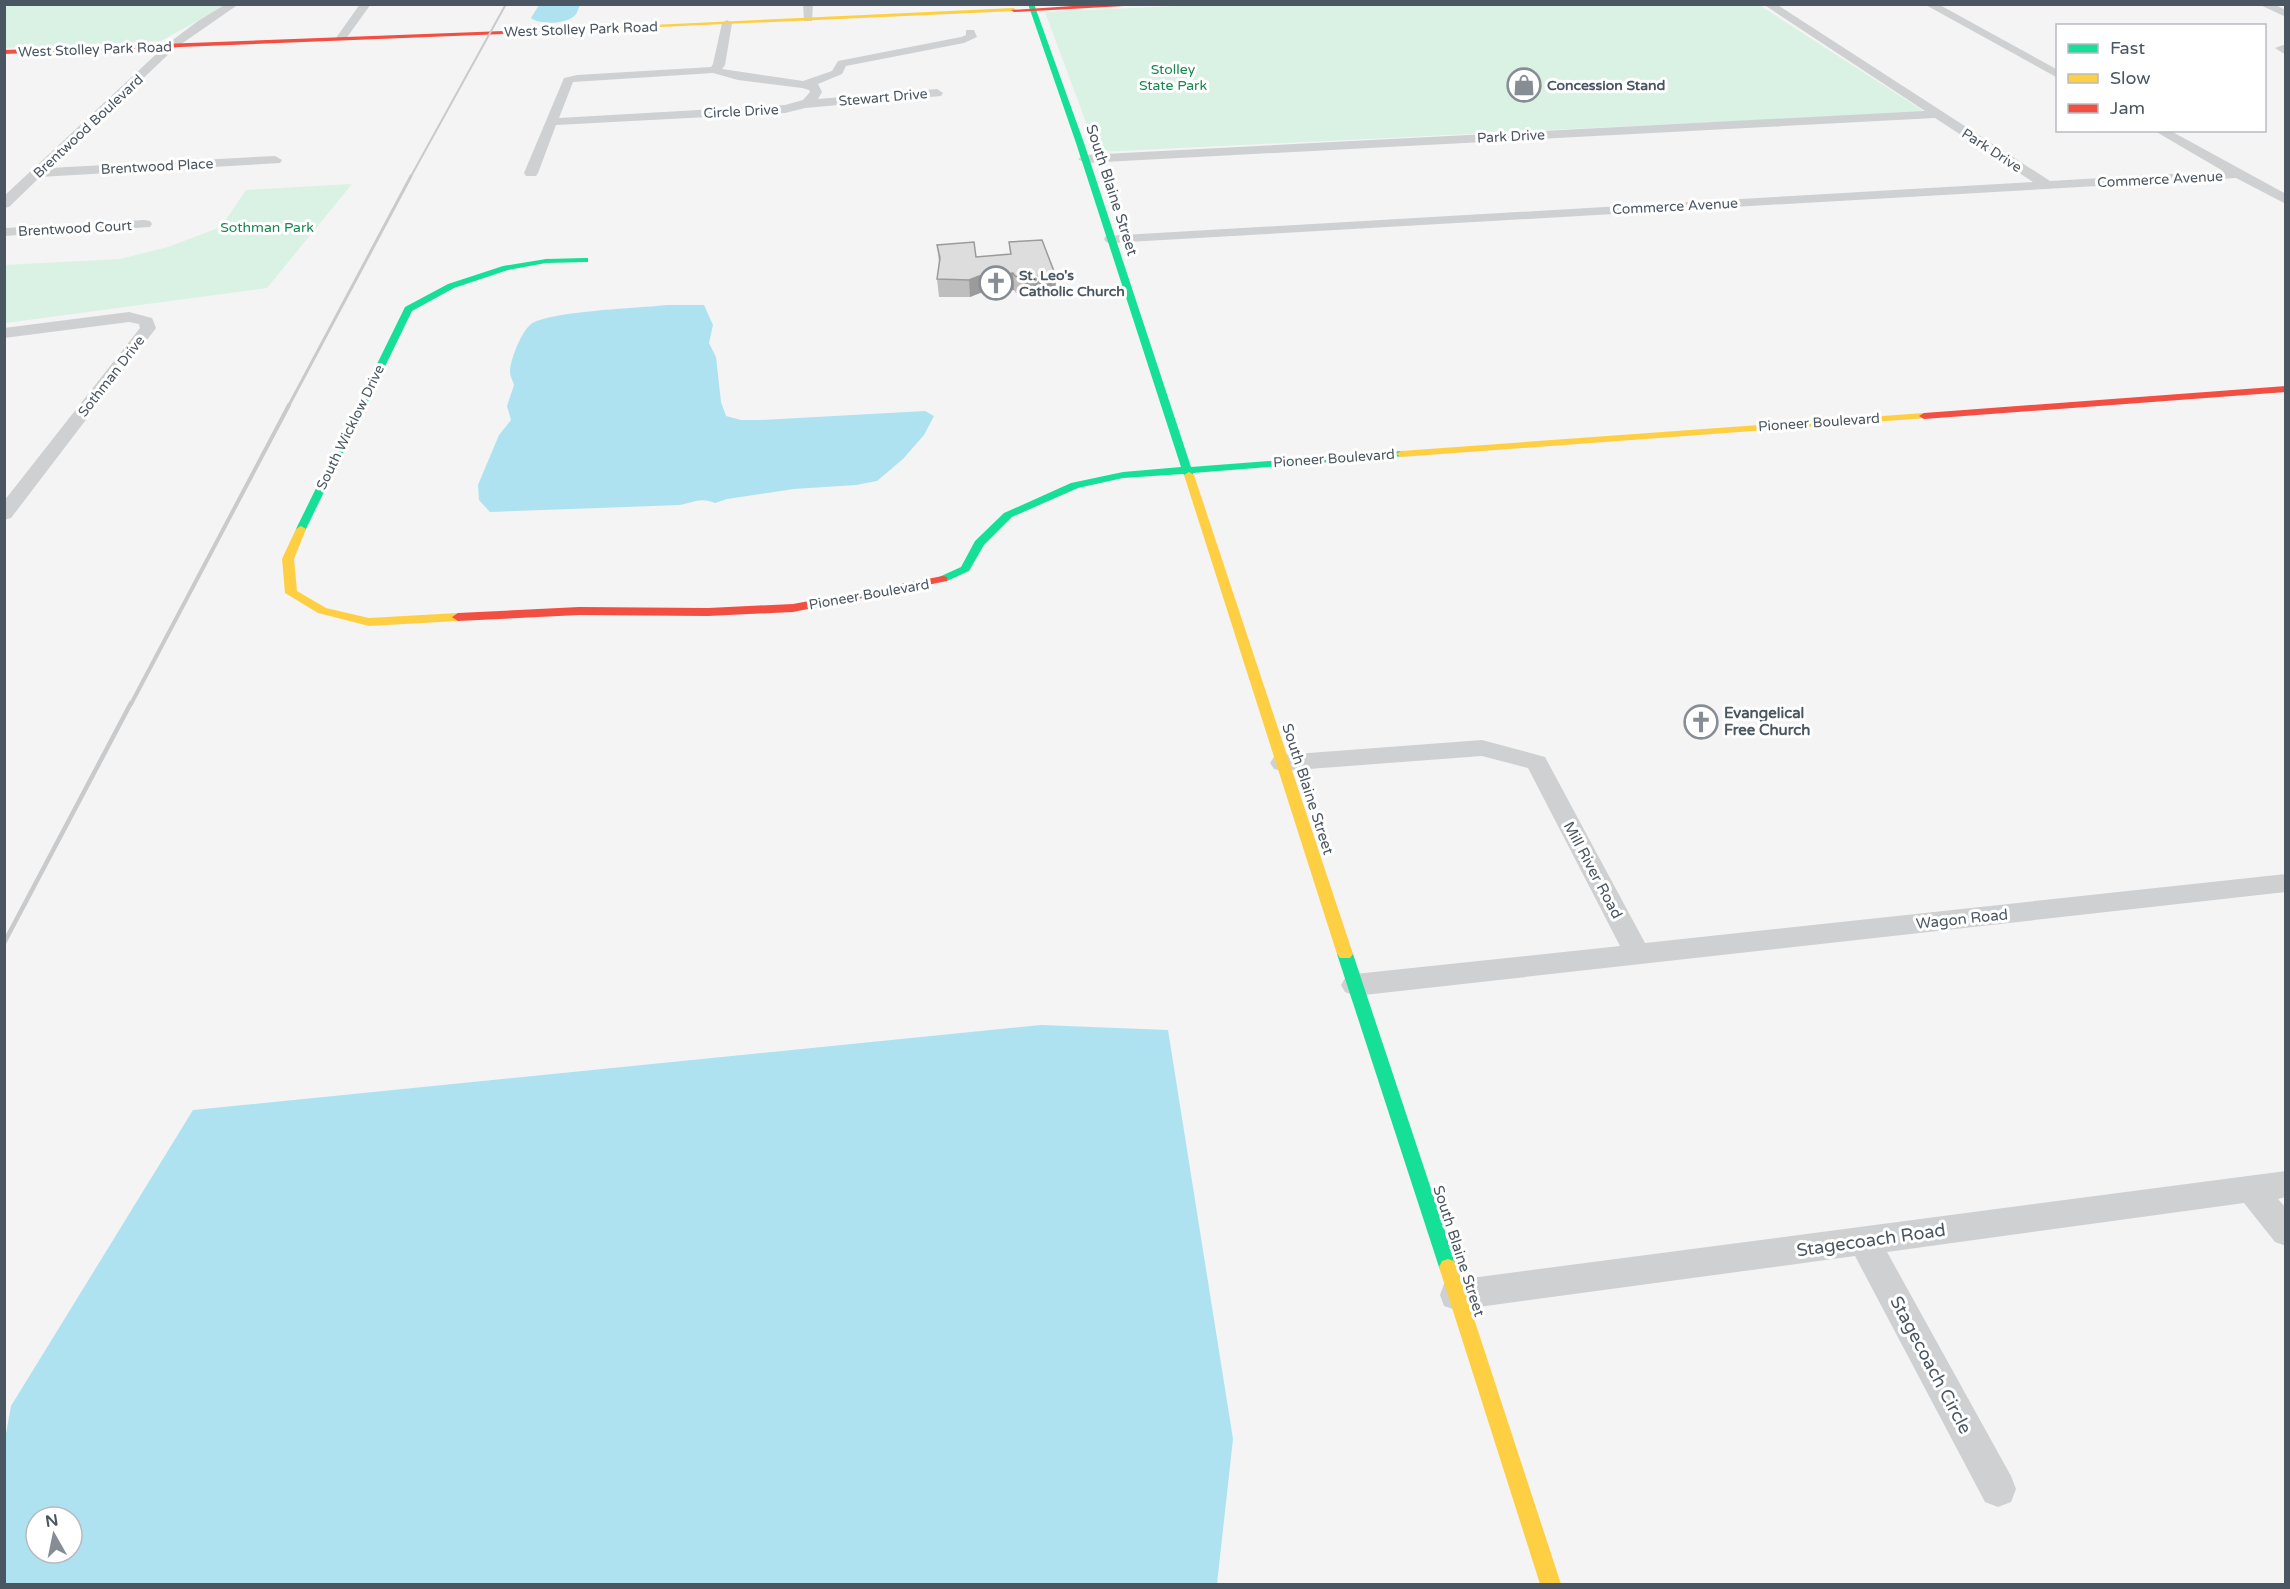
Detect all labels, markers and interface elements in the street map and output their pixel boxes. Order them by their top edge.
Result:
street label: West Stolley Park Road [504,18,658,41]
legend [2056,24,2266,132]
text: Fast [2110,37,2145,59]
street label: West Stolley Park Road [18,38,172,61]
park label: Stolley State Park [1139,61,1207,94]
shop icon: Concession Stand [1506,67,1542,103]
text: Slow [2110,67,2151,89]
street label: Brentwood Boulevard [30,71,147,182]
place label: Concession Stand [1547,77,1666,94]
street label: Stewart Drive [838,85,928,110]
text: Jam [2110,97,2145,119]
street label: Circle Drive [703,101,779,122]
street label: South Blaine Street [1082,122,1142,258]
street label: Park Drive [1959,125,2025,176]
street label: Park Drive [1477,126,1546,147]
street label: Brentwood Place [100,155,214,178]
street label: Commerce Avenue [2097,168,2223,191]
street label: Commerce Avenue [1612,195,1738,218]
street label: Brentwood Court [18,217,133,240]
park label: Sothman Park [220,219,314,236]
church icon: St. Leo's Catholic Church [978,265,1014,301]
place label: St. Leo's Catholic Church [1019,267,1125,300]
street label: Sothman Drive [74,332,148,420]
street label: South Wicklow Drive [313,362,388,492]
street label: Pioneer Boulevard [1758,410,1880,435]
street label: Pioneer Boulevard [1273,446,1395,471]
street label: Pioneer Boulevard [808,576,931,613]
church icon: Evangelical Free Church [1683,704,1719,740]
place label: Evangelical Free Church [1724,704,1810,739]
street label: South Blaine Street [1278,721,1338,857]
street label: Mill River Road [1560,818,1626,922]
street label: Wagon Road [1915,905,2009,933]
street label: South Blaine Street [1429,1183,1489,1319]
street label: Stagecoach Road [1795,1219,1947,1261]
street label: Stagecoach Circle [1885,1292,1977,1438]
north arrow [24,1505,84,1565]
text: N [44,1510,60,1532]

